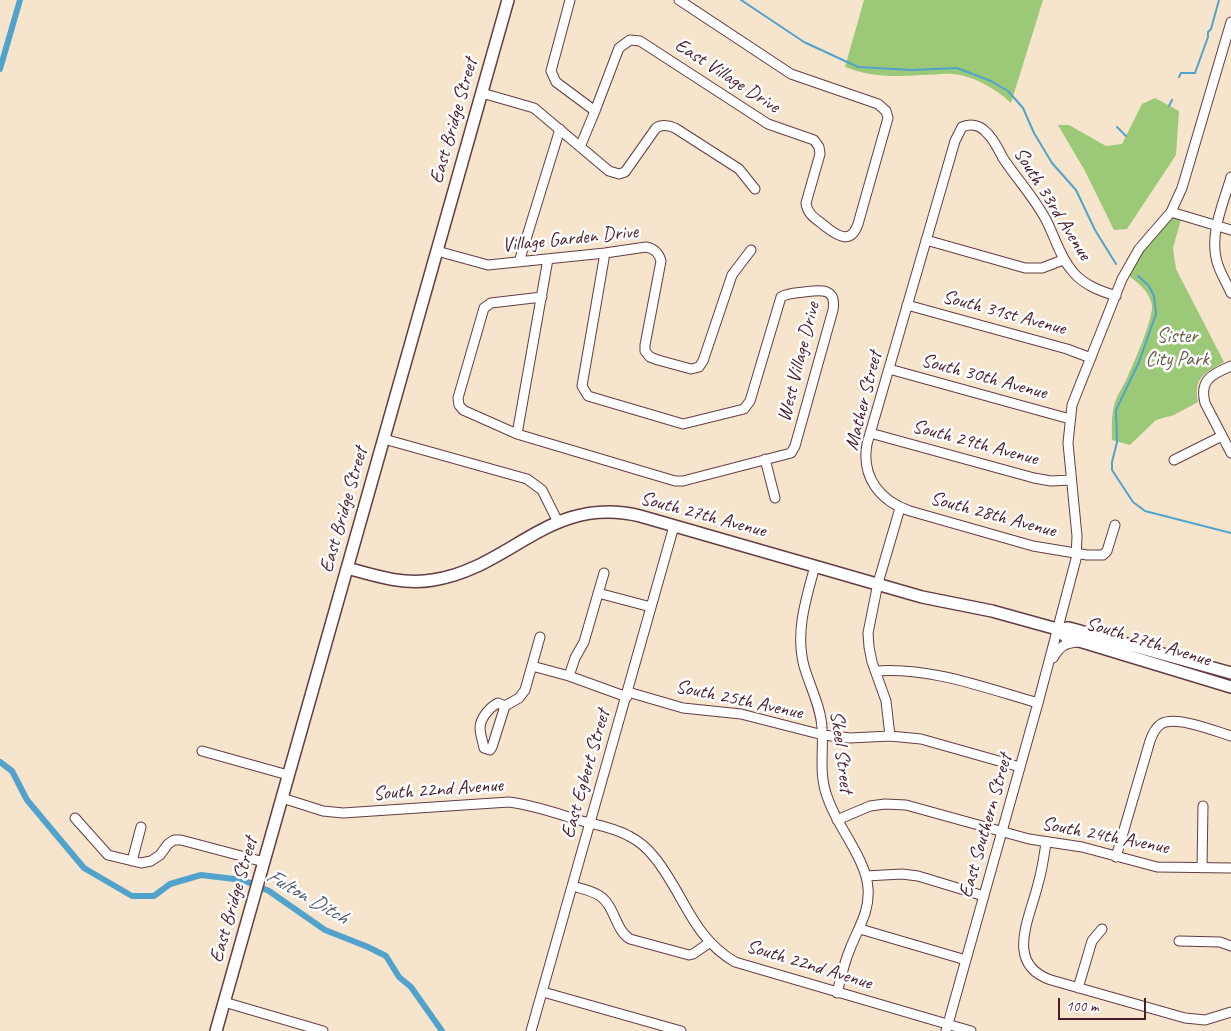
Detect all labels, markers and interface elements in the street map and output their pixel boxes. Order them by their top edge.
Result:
street label: East Village Drive [670,33,784,119]
street label: East Bridge Street [425,56,483,186]
street label: South 33rd Avenue [1008,143,1096,265]
street label: Village Garden Drive [501,220,639,258]
street label: South 31st Avenue [940,285,1068,341]
street label: West Village Drive [773,300,825,424]
park label: Sister City Park [1145,325,1209,372]
street label: Mather Street [840,349,888,453]
street label: South 30th Avenue [919,349,1049,405]
street label: South 29th Avenue [910,415,1040,471]
street label: East Bridge Street [315,445,373,575]
street label: South 27th Avenue [638,487,768,543]
street label: South 28th Avenue [928,487,1058,543]
street label: South 27th Avenue [1083,612,1213,672]
street label: South 25th Avenue [673,675,805,725]
street label: East Egbert Street [556,707,616,841]
street label: Skeel Street [824,710,858,794]
street label: East Southern Street [954,751,1018,901]
street label: South 22nd Avenue [372,773,504,807]
street label: South 24th Avenue [1039,812,1171,860]
street label: East Bridge Street [205,835,263,965]
water label: Fulton Ditch [262,864,352,930]
street label: South 22nd Avenue [743,934,875,996]
scale bar [1061,988,1148,1020]
text: 100 m [1066,997,1098,1016]

